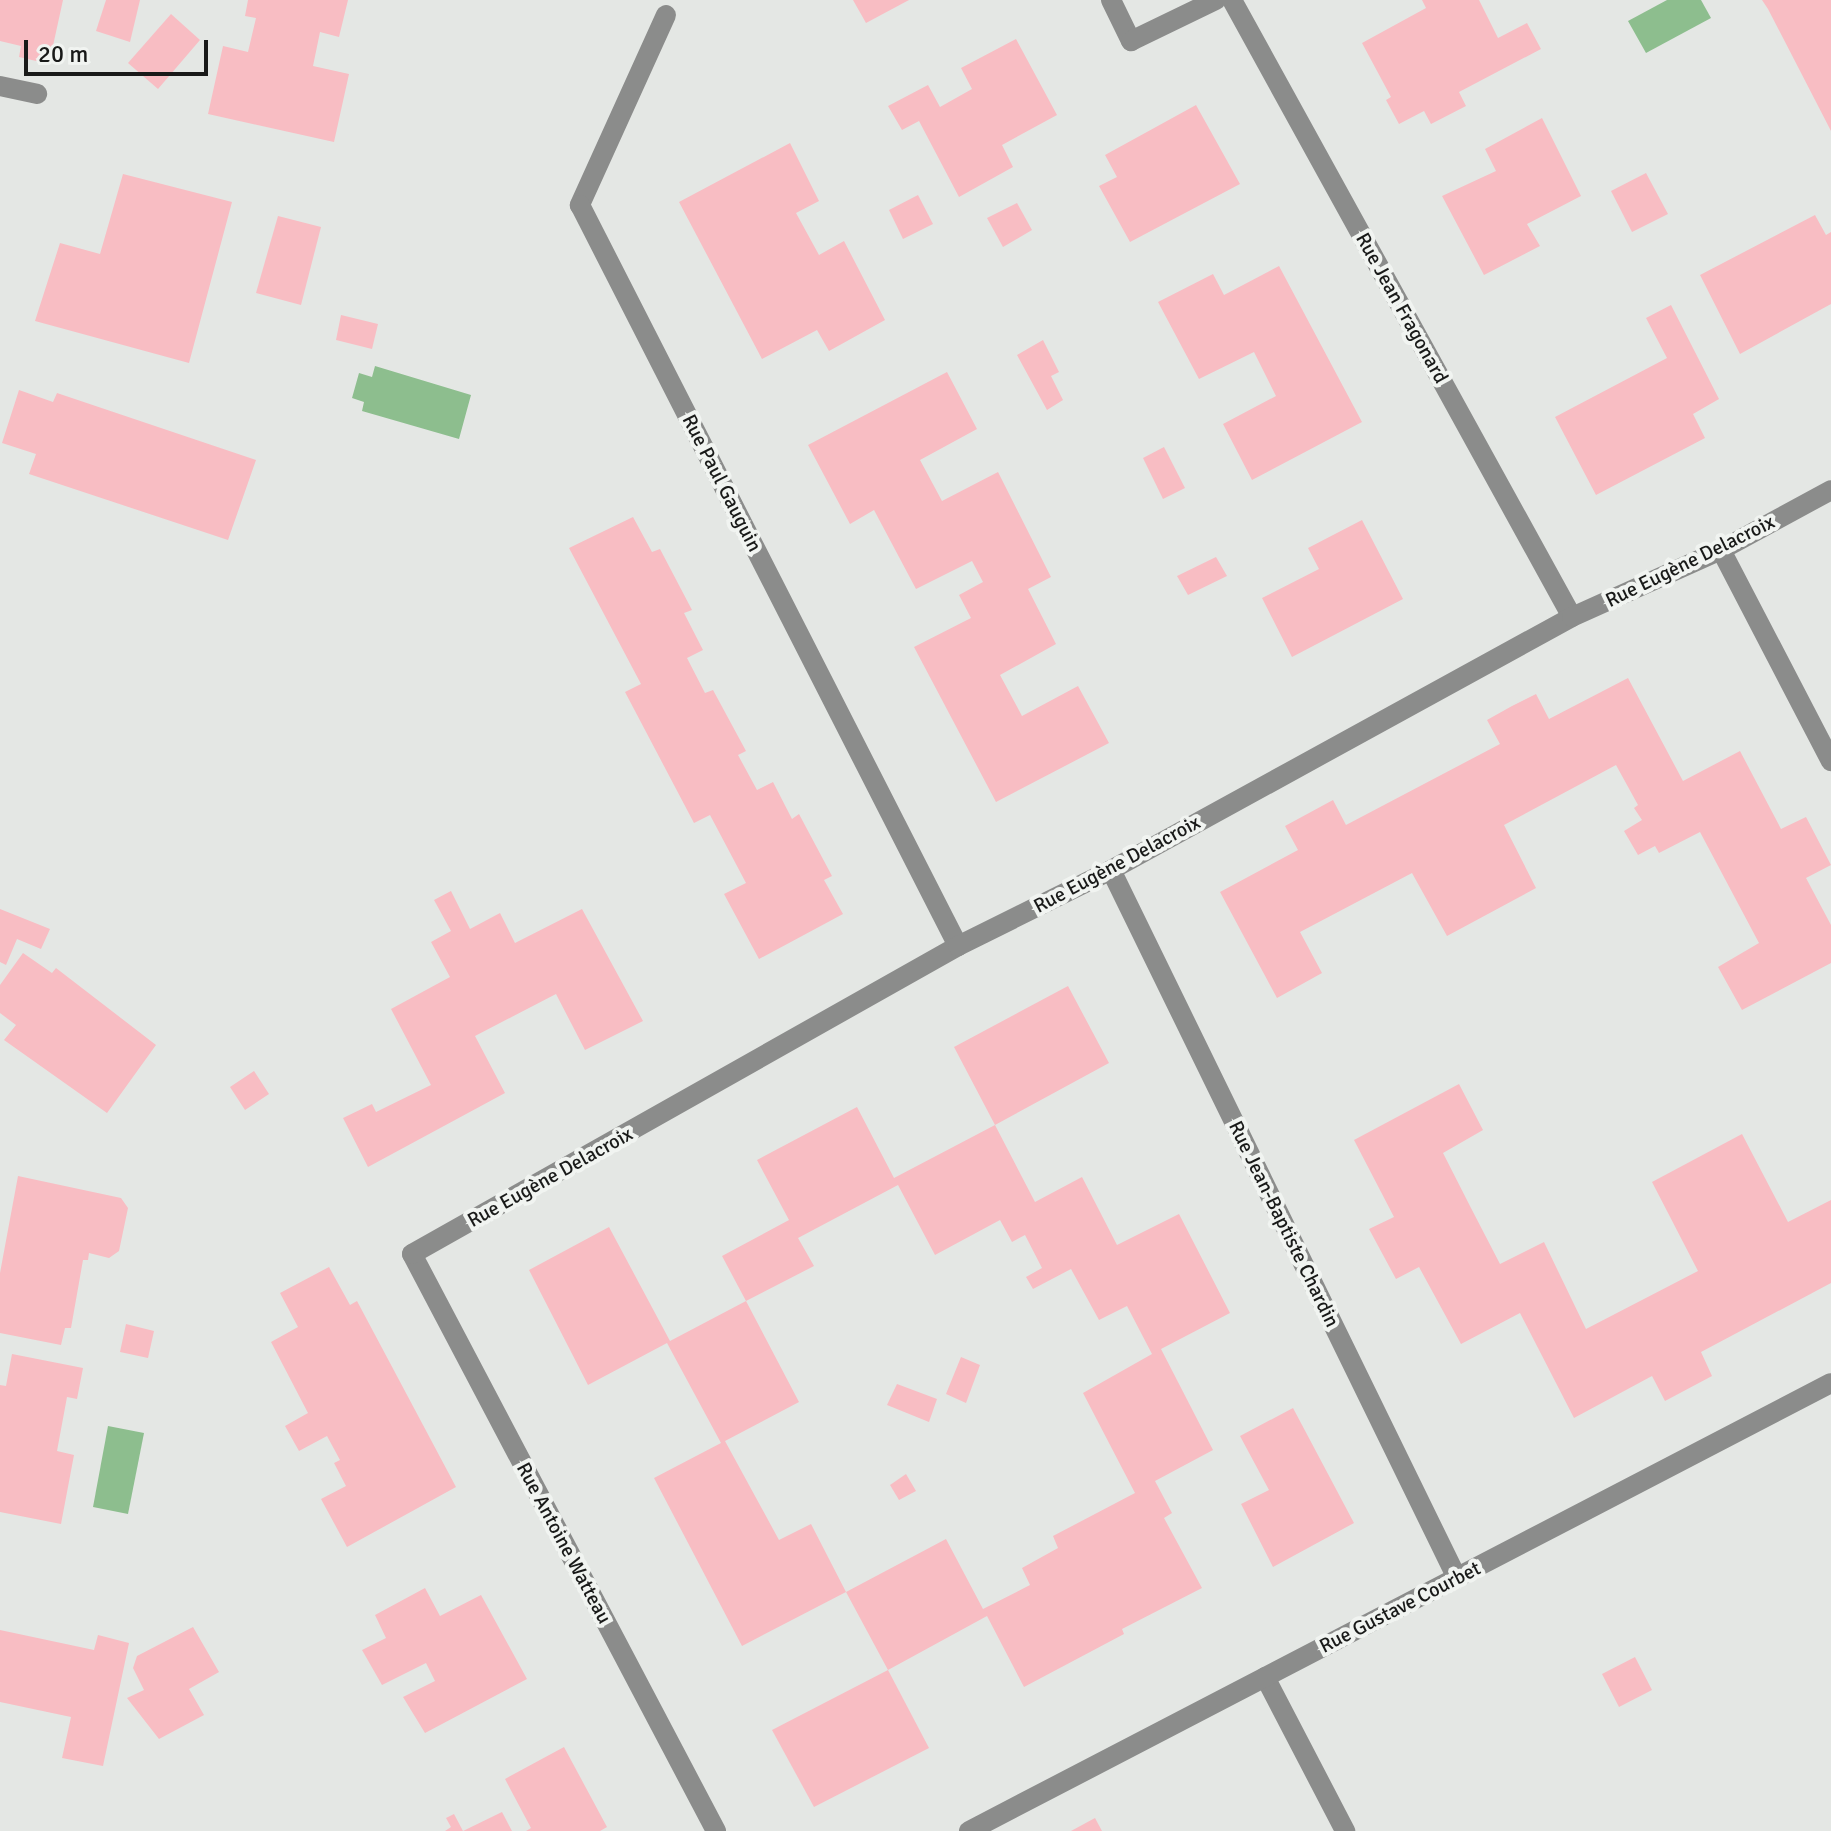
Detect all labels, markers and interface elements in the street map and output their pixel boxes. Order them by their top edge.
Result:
scale bar [28,24,212,74]
text: 20 m [38,39,88,69]
street label: Rue Jean Fragonard [1351,229,1453,387]
street label: Rue Paul Gauguin [677,410,767,556]
street label: Rue Eugène Delacroix [1602,510,1778,612]
street label: Rue Eugène Delacroix [1030,810,1204,918]
street label: Rue Jean-Baptiste Chardin [1224,1117,1344,1331]
street label: Rue Eugène Delacroix [463,1122,637,1232]
street label: Rue Antoine Watteau [511,1458,617,1628]
street label: Rue Gustave Courbet [1315,1556,1485,1658]

